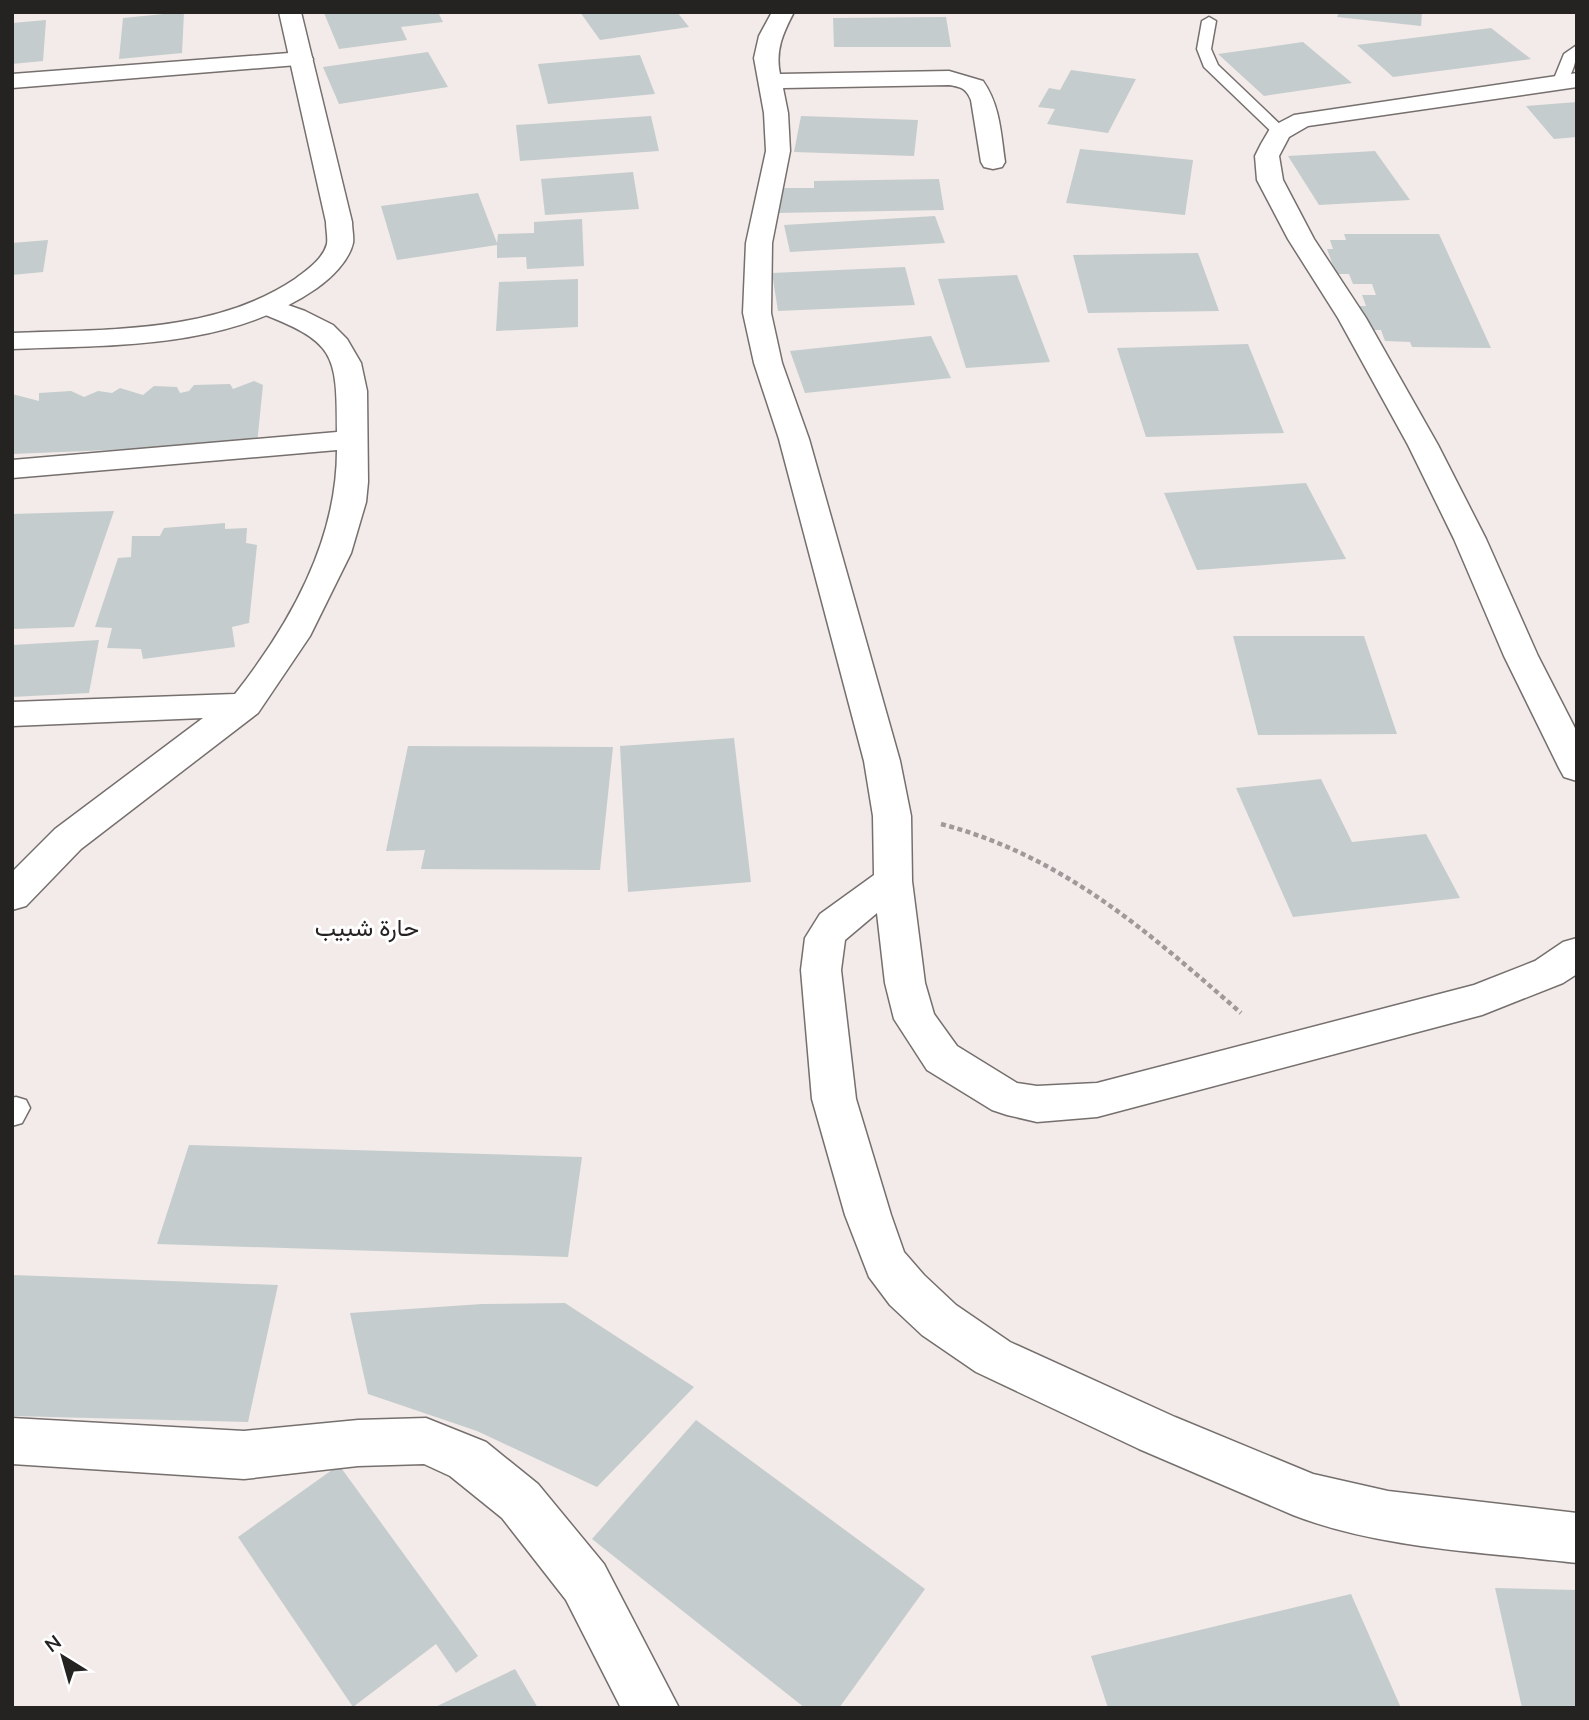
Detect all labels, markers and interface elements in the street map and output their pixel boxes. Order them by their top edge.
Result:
district label: حارة شبيب [315,912,419,943]
north arrow [28,1622,98,1692]
text: N [40,1630,66,1657]

